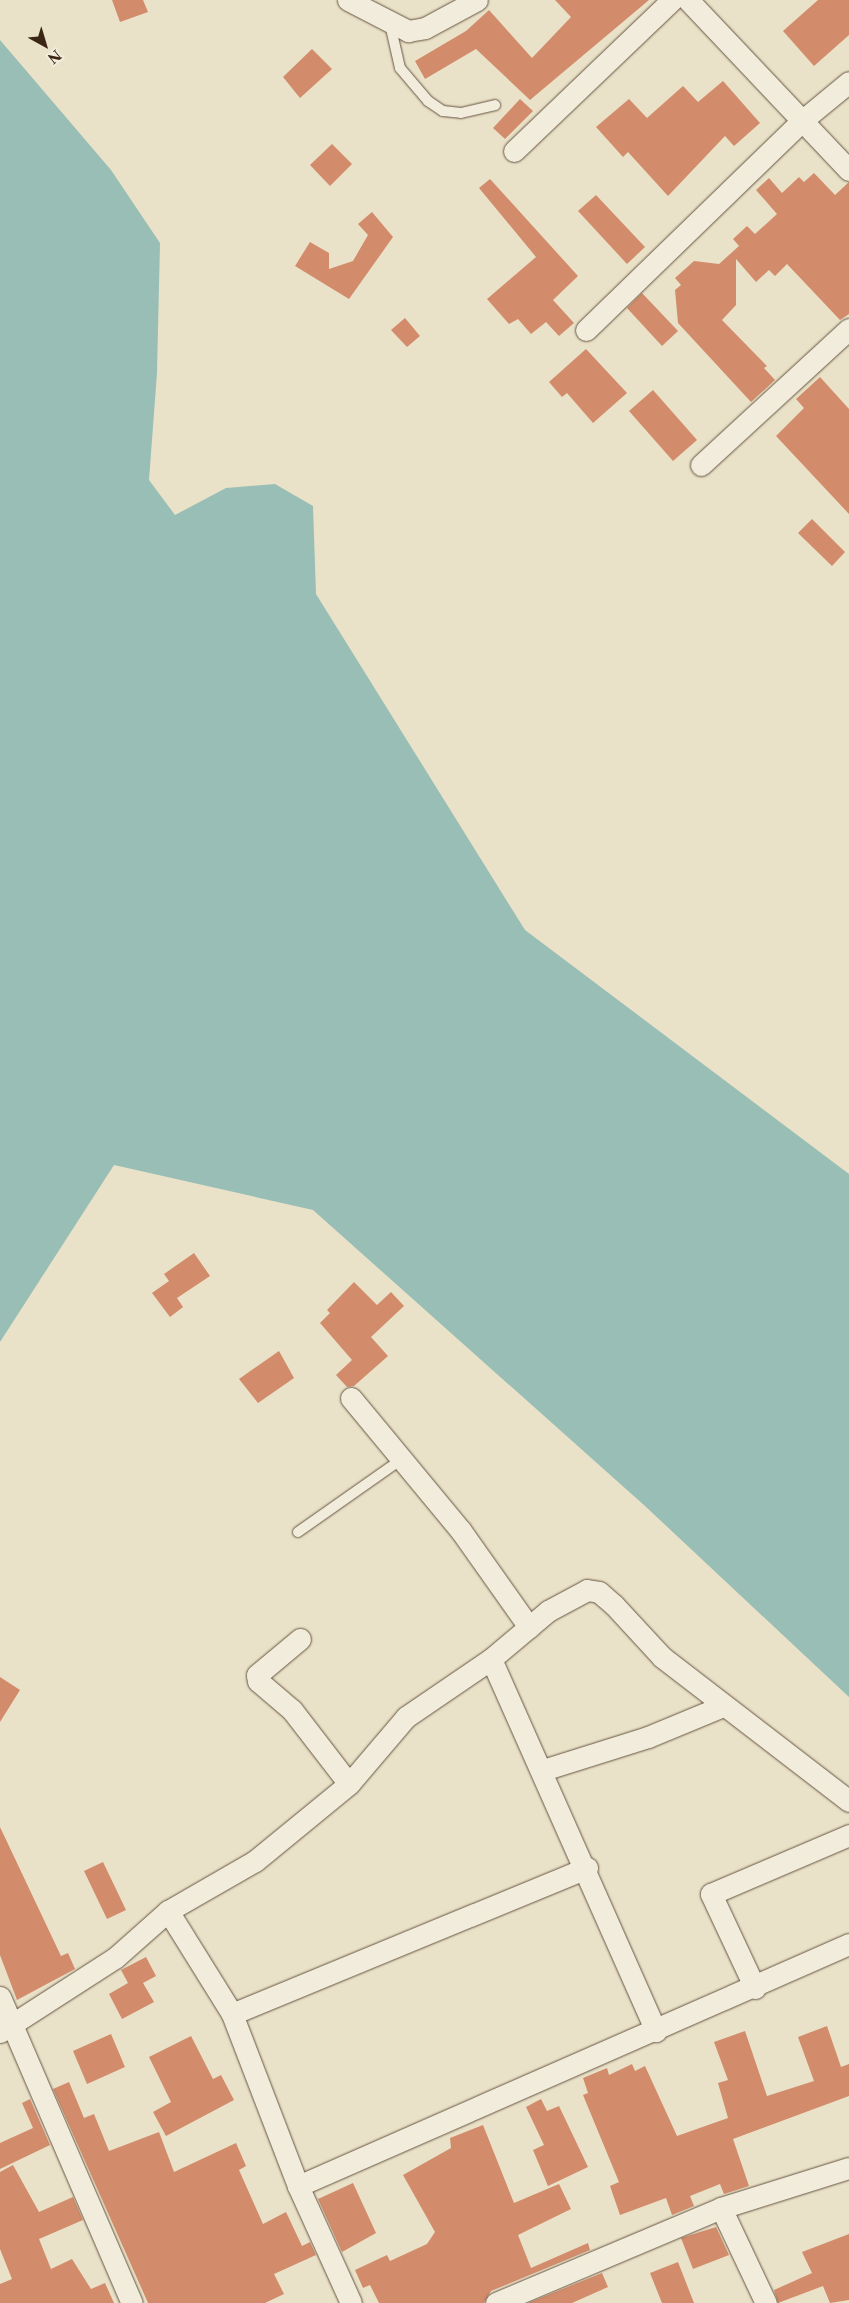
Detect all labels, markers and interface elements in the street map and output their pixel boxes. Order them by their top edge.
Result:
north arrow [20,20,70,70]
text: N [44,46,65,67]

